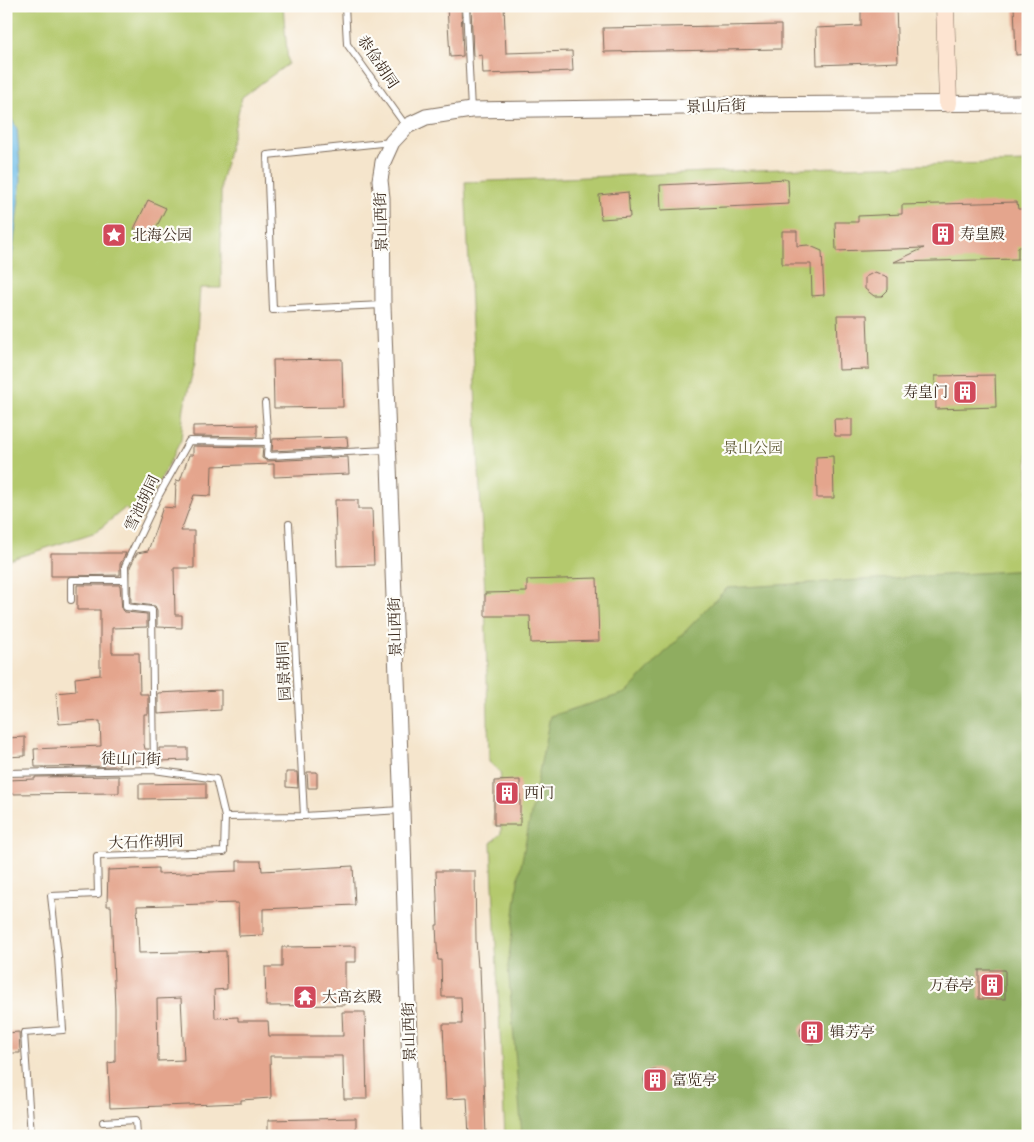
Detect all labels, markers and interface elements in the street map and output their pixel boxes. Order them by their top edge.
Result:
street label: 恭俭胡同 [353,32,403,92]
street label: 景山后街 [686,95,746,117]
street label: 景山西街 [370,192,392,252]
building icon: 寿皇殿 [930,221,956,247]
place icon: 北海公园 [101,222,127,248]
place label: 寿皇殿 [960,224,1005,244]
place label: 北海公园 [132,225,192,245]
building icon: 寿皇门 [952,379,978,405]
place label: 寿皇门 [903,382,948,402]
park label: 景山公园 [723,438,783,458]
street label: 雪池胡同 [120,472,164,534]
street label: 景山西街 [384,597,406,657]
street label: 园景胡同 [272,641,296,701]
street label: 徒山门街 [101,748,161,770]
building icon: 西门 [494,780,520,806]
place label: 西门 [524,783,554,803]
street label: 大石作胡同 [108,831,184,853]
building icon: 万春亭 [979,972,1005,998]
place label: 万春亭 [929,975,974,995]
temple icon: 大高玄殿 [292,984,318,1010]
place label: 大高玄殿 [322,987,382,1007]
street label: 景山西街 [398,1002,420,1062]
building icon: 辑芳亭 [799,1019,825,1045]
place label: 辑芳亭 [830,1022,875,1042]
building icon: 富览亭 [642,1067,668,1093]
place label: 富览亭 [672,1070,717,1090]

